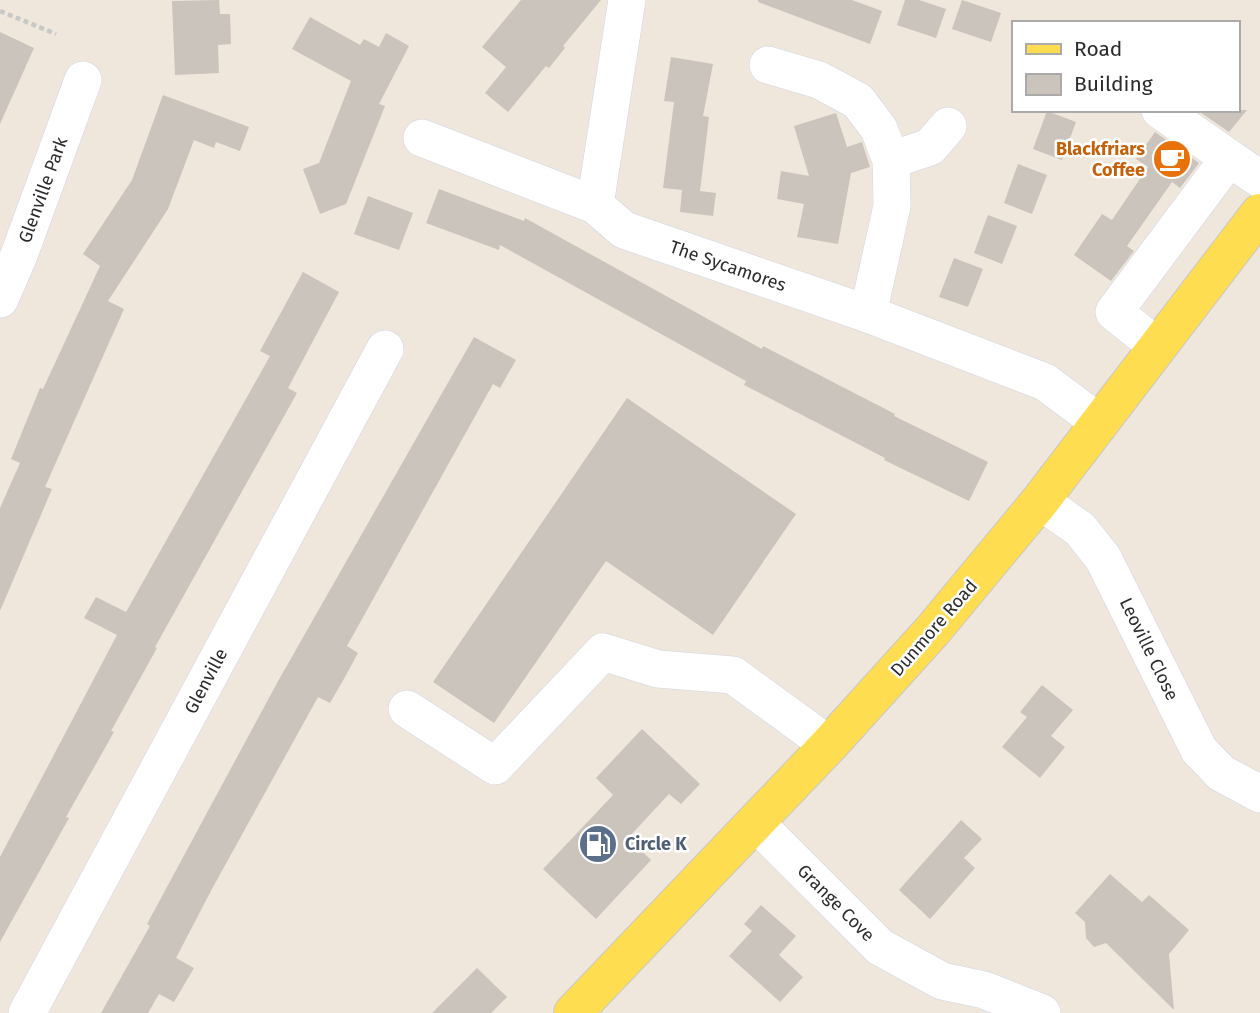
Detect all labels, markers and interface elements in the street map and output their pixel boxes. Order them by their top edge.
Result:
legend [1012,21,1239,112]
text: Road [1074,36,1122,62]
text: Building [1074,71,1153,97]
street label: Glenville Park [14,133,73,246]
place label: Blackfriars Coffee [1056,138,1145,181]
cafe icon: Blackfriars Coffee [1151,138,1193,180]
street label: The Sycamores [667,236,789,296]
street label: Dunmore Road [886,575,982,681]
street label: Leoville Close [1115,594,1183,704]
street label: Glenville [180,644,232,718]
fuel station icon: Circle K [577,823,619,865]
place label: Circle K [625,833,687,855]
street label: Grange Cove [793,860,879,946]

